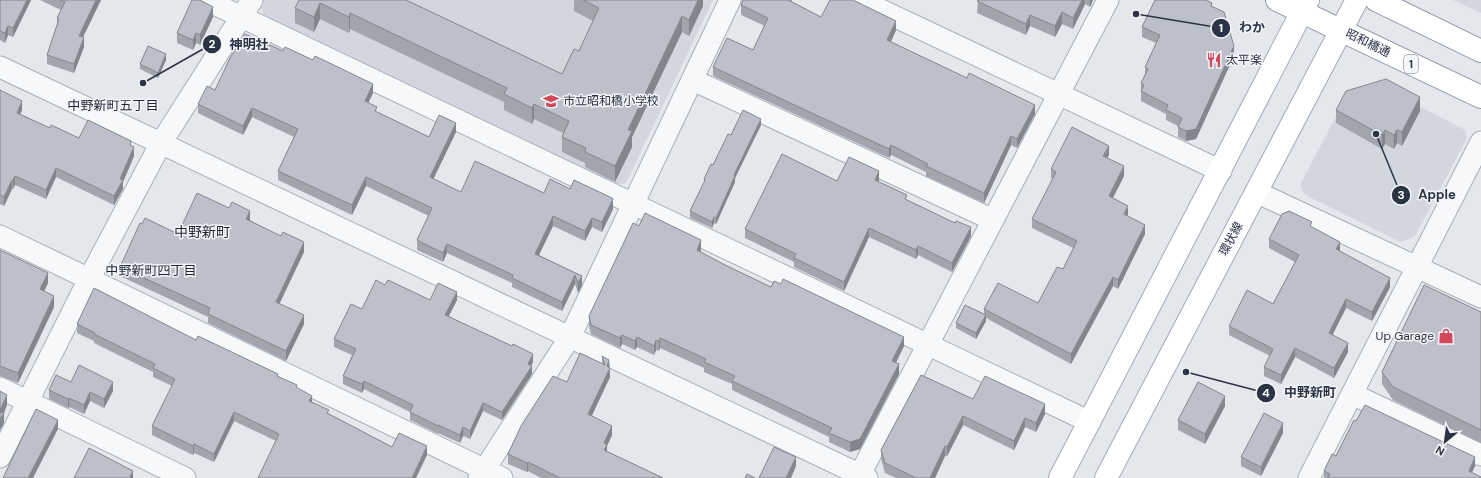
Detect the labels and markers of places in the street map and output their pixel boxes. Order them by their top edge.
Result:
callout: わか [1211,15,1273,40]
callout: 神明社 [202,31,277,56]
restaurant icon: 太平楽 [1205,51,1223,69]
place label: 太平楽 [1226,52,1262,68]
school or university icon: 市立昭和橋小学校 [542,92,560,110]
place label: 市立昭和橋小学校 [563,93,659,109]
callout: Apple [1391,182,1464,207]
shop icon: Up Garage [1437,327,1455,345]
place label: Up Garage [1376,328,1434,344]
callout: 中野新町 [1256,380,1344,405]

